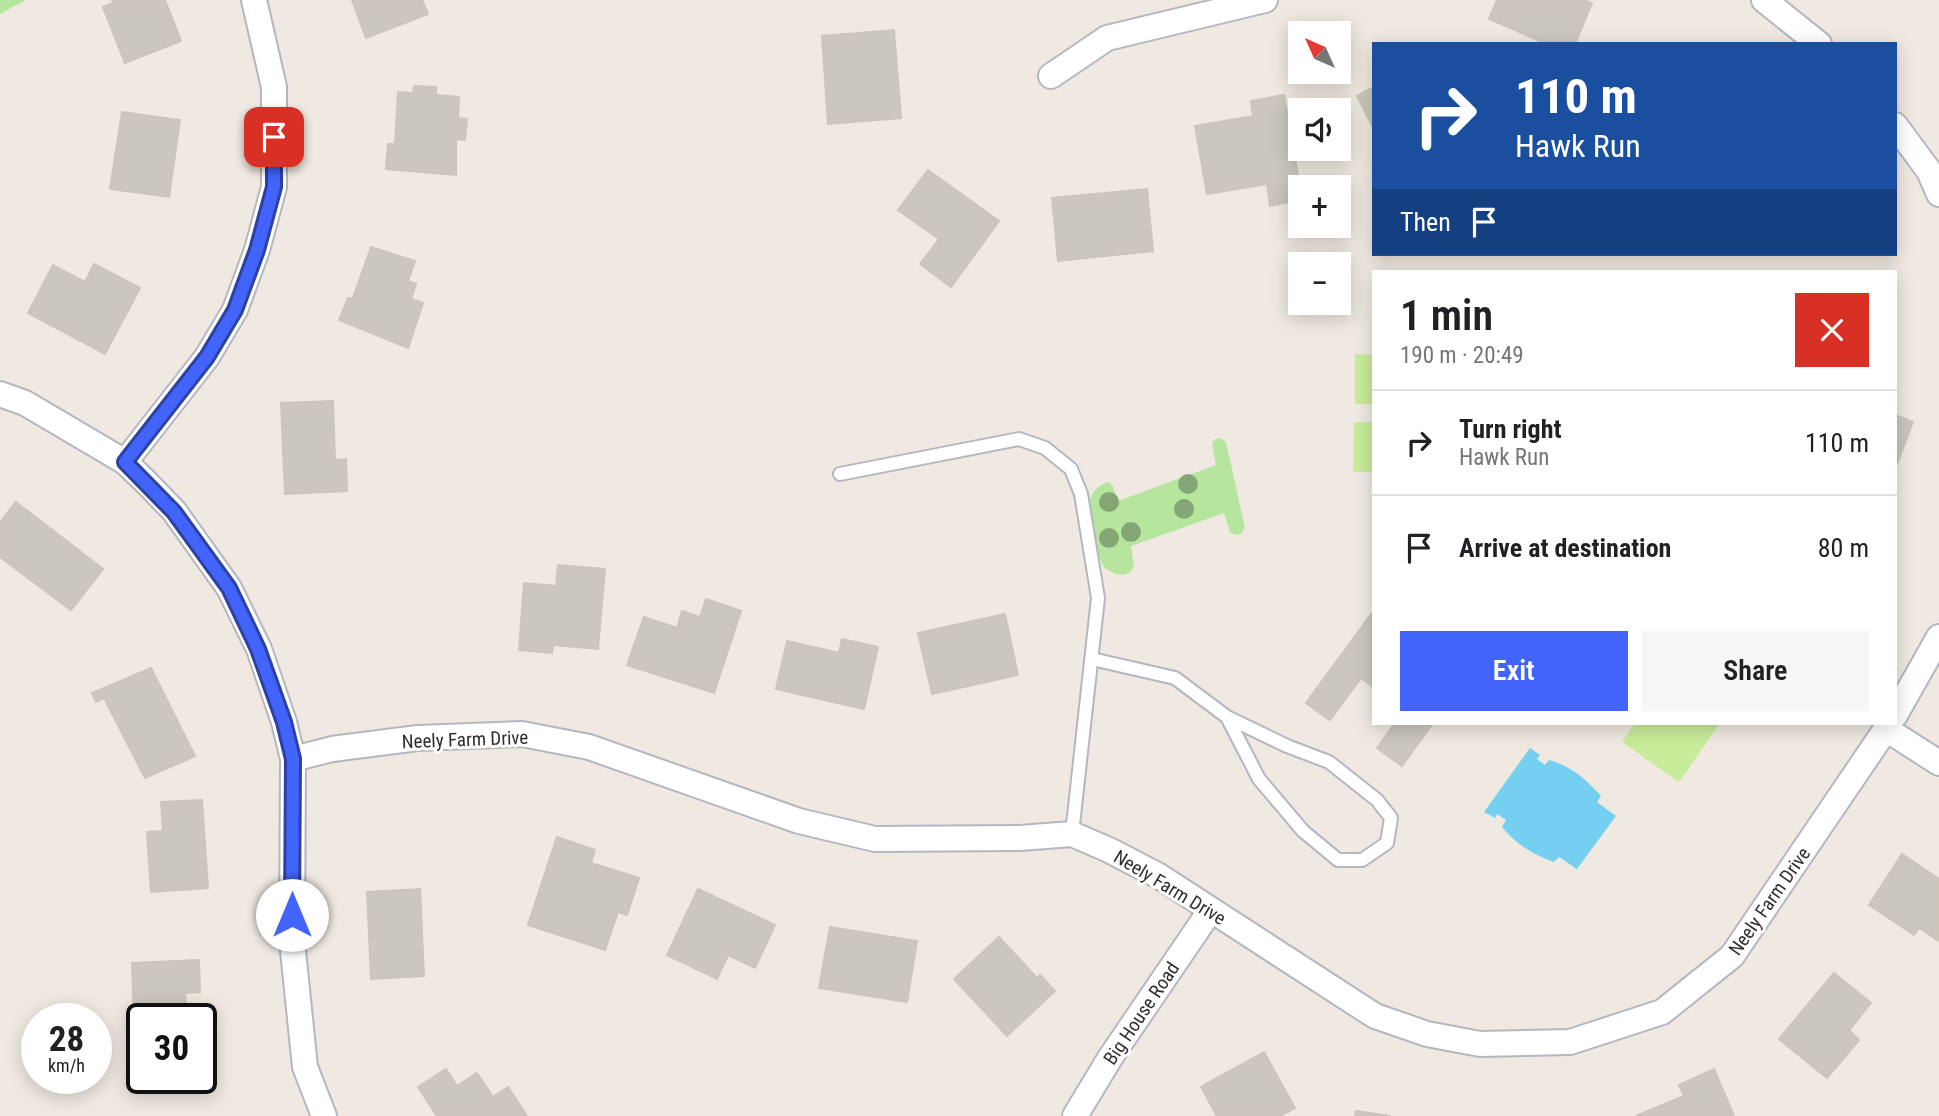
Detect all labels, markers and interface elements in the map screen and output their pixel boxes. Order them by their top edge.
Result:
north arrow [1288,21,1351,84]
map controls [1288,21,1351,315]
text: 110 m [1515,68,1637,125]
icon: right [1400,70,1491,161]
button: sound [1288,98,1351,161]
pin [244,107,304,167]
icon: arrive [255,118,293,156]
text: Hawk Run [1515,127,1641,165]
button: + [1288,175,1351,238]
icon: arrive [1465,203,1503,241]
text: Then [1400,207,1451,237]
button: − [1288,252,1351,315]
text: 1 min [1400,291,1493,340]
button: close [1795,293,1869,367]
text: 190 m · 20:49 [1400,342,1524,369]
text: Turn right [1459,414,1561,444]
icon: right [1400,424,1438,462]
text: 110 m [1805,428,1869,458]
text: Hawk Run [1459,444,1549,471]
icon: arrive [1400,529,1438,567]
text: Arrive at destination [1459,533,1671,563]
text: 80 m [1818,533,1869,563]
button: Exit [1400,631,1628,711]
button: Share [1642,631,1869,711]
street label: Neely Farm Drive [401,726,529,753]
street label: Neely Farm Drive [1724,843,1815,960]
street label: Neely Farm Drive [1110,845,1230,930]
position arrow [255,878,329,952]
street label: Big House Road [1099,958,1184,1069]
speed limit sign: 30 [126,1003,217,1094]
text: 28 [49,1019,84,1060]
text: km/h [48,1055,85,1076]

